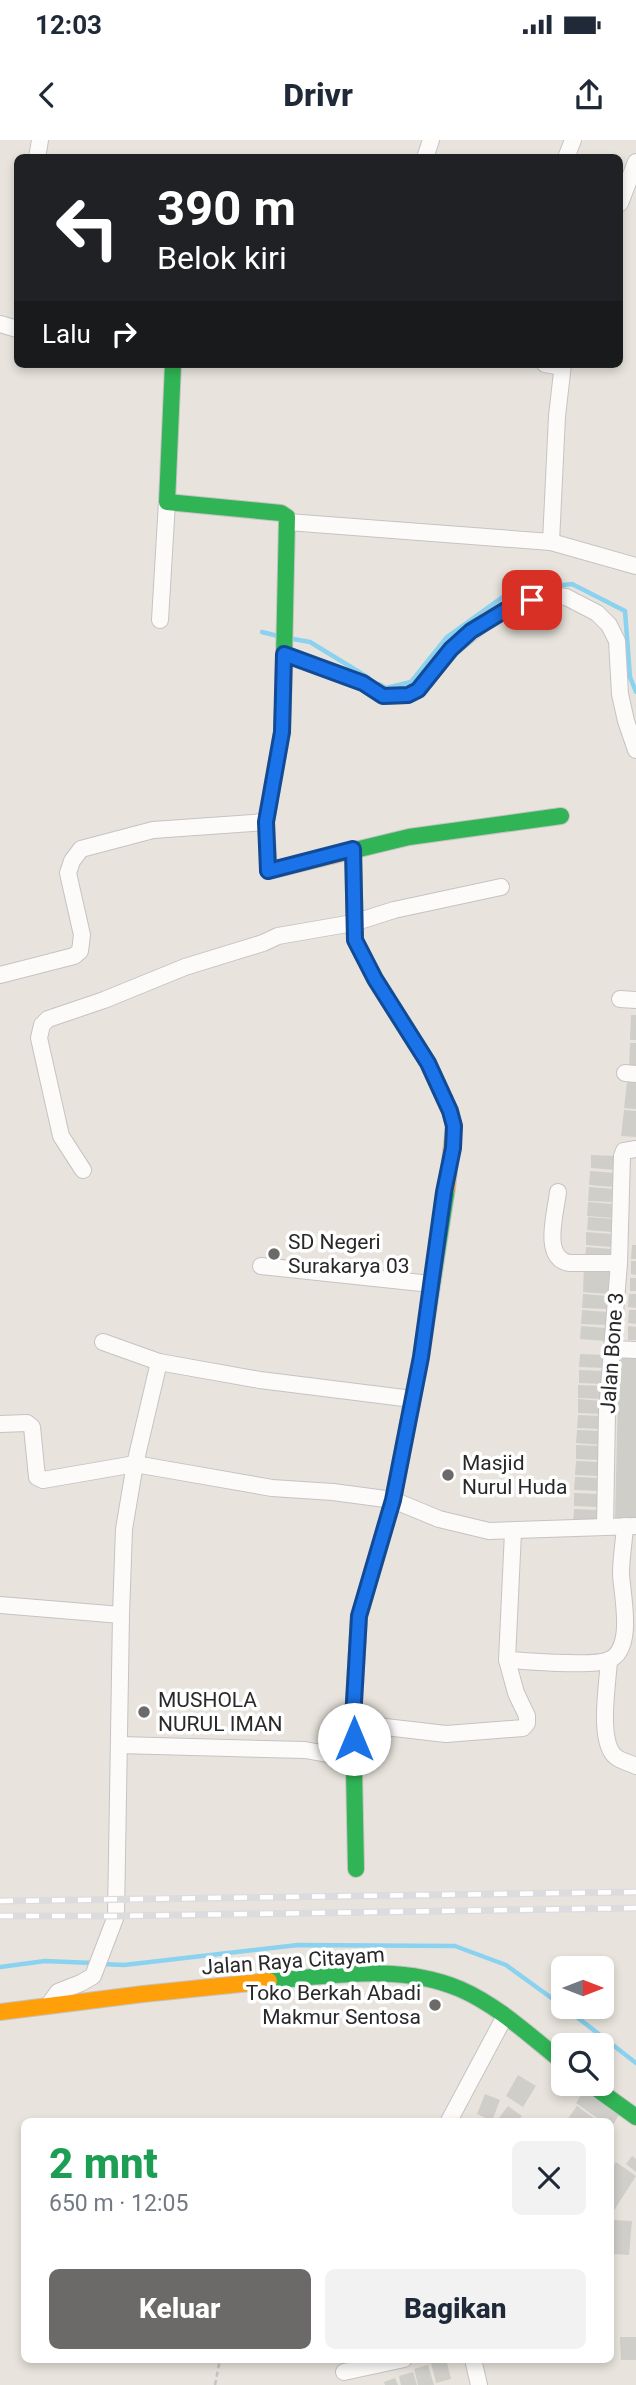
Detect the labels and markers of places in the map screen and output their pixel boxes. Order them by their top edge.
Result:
pin [502,570,562,630]
place label: SD Negeri Surakarya 03 [288,1230,410,1278]
marker: SD Negeri Surakarya 03 [266,1246,282,1262]
place label: Masjid Nurul Huda [462,1451,567,1499]
marker: Masjid Nurul Huda [440,1467,456,1483]
place label: MUSHOLA NURUL IMAN [158,1688,283,1736]
marker: MUSHOLA NURUL IMAN [136,1704,152,1720]
place label: Toko Berkah Abadi Makmur Sentosa [246,1981,421,2029]
marker: Toko Berkah Abadi Makmur Sentosa [427,1997,443,2013]

